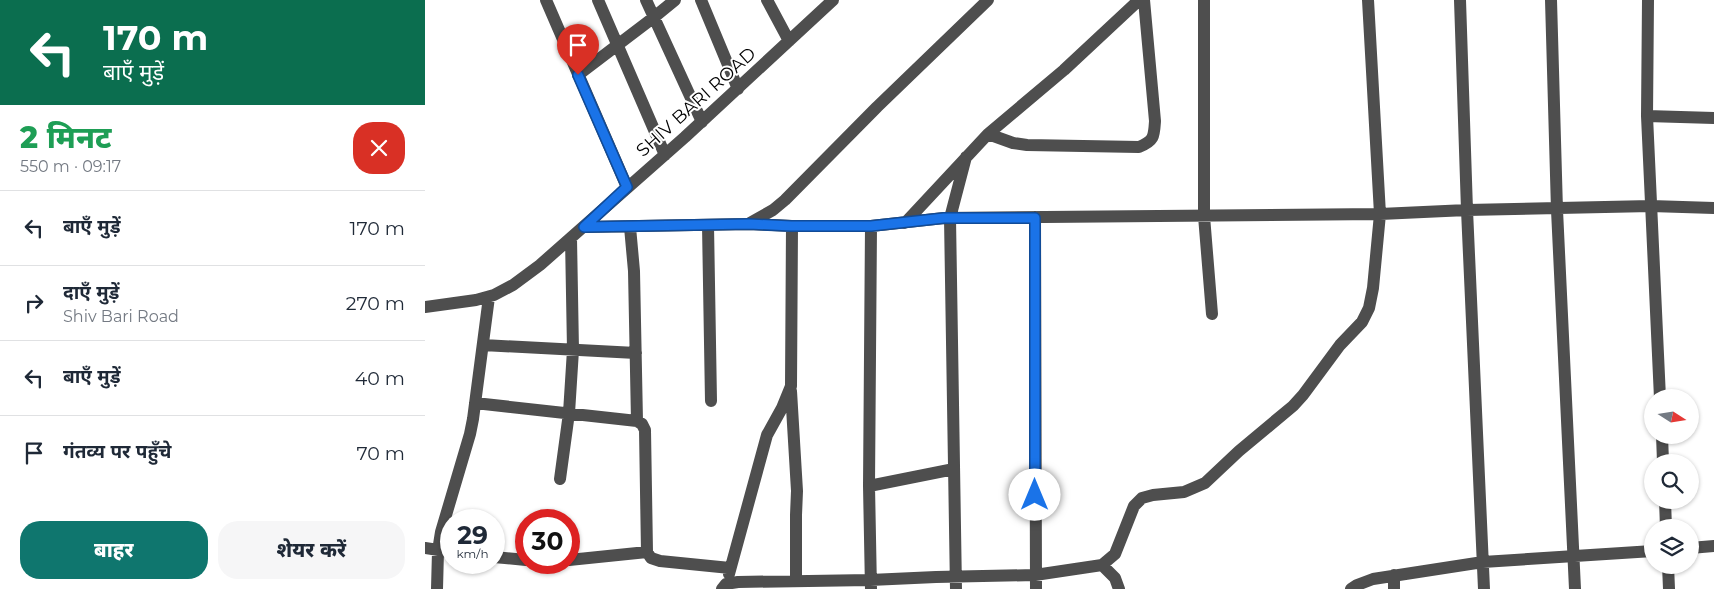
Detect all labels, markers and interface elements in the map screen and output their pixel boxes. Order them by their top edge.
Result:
text: 170 m [103,16,208,59]
icon: left [20,20,85,85]
pin [557,24,599,75]
icon: arrive [564,31,592,59]
street label: SHIV BARI ROAD [632,42,760,162]
text: बाएँ मुड़ें [103,59,164,86]
text: 2 मिनट [20,119,111,156]
button: close [353,122,405,174]
text: 550 m · 09:17 [20,157,121,176]
icon: left [20,214,48,242]
text: बाएँ मुड़ें [63,215,120,238]
text: 170 m [350,217,405,240]
text: दाएँ मुड़ें [63,281,119,304]
icon: right [20,289,48,317]
text: 270 m [346,292,405,315]
text: Shiv Bari Road [63,307,179,326]
icon: left [20,364,48,392]
text: बाएँ मुड़ें [63,365,120,388]
text: 40 m [355,367,405,390]
north arrow [1644,389,1699,444]
map controls [1644,389,1699,574]
icon: arrive [20,439,48,467]
text: गंतव्य पर पहुँचे [63,440,171,463]
text: 70 m [356,442,405,465]
button: search [1644,454,1699,509]
position arrow [1008,468,1060,520]
speed limit sign: 30 [515,509,580,574]
button: layers [1644,519,1699,574]
text: 29 [457,520,488,550]
button: बाहर [20,521,208,579]
button: शेयर करें [218,521,405,579]
text: km/h [456,546,489,561]

